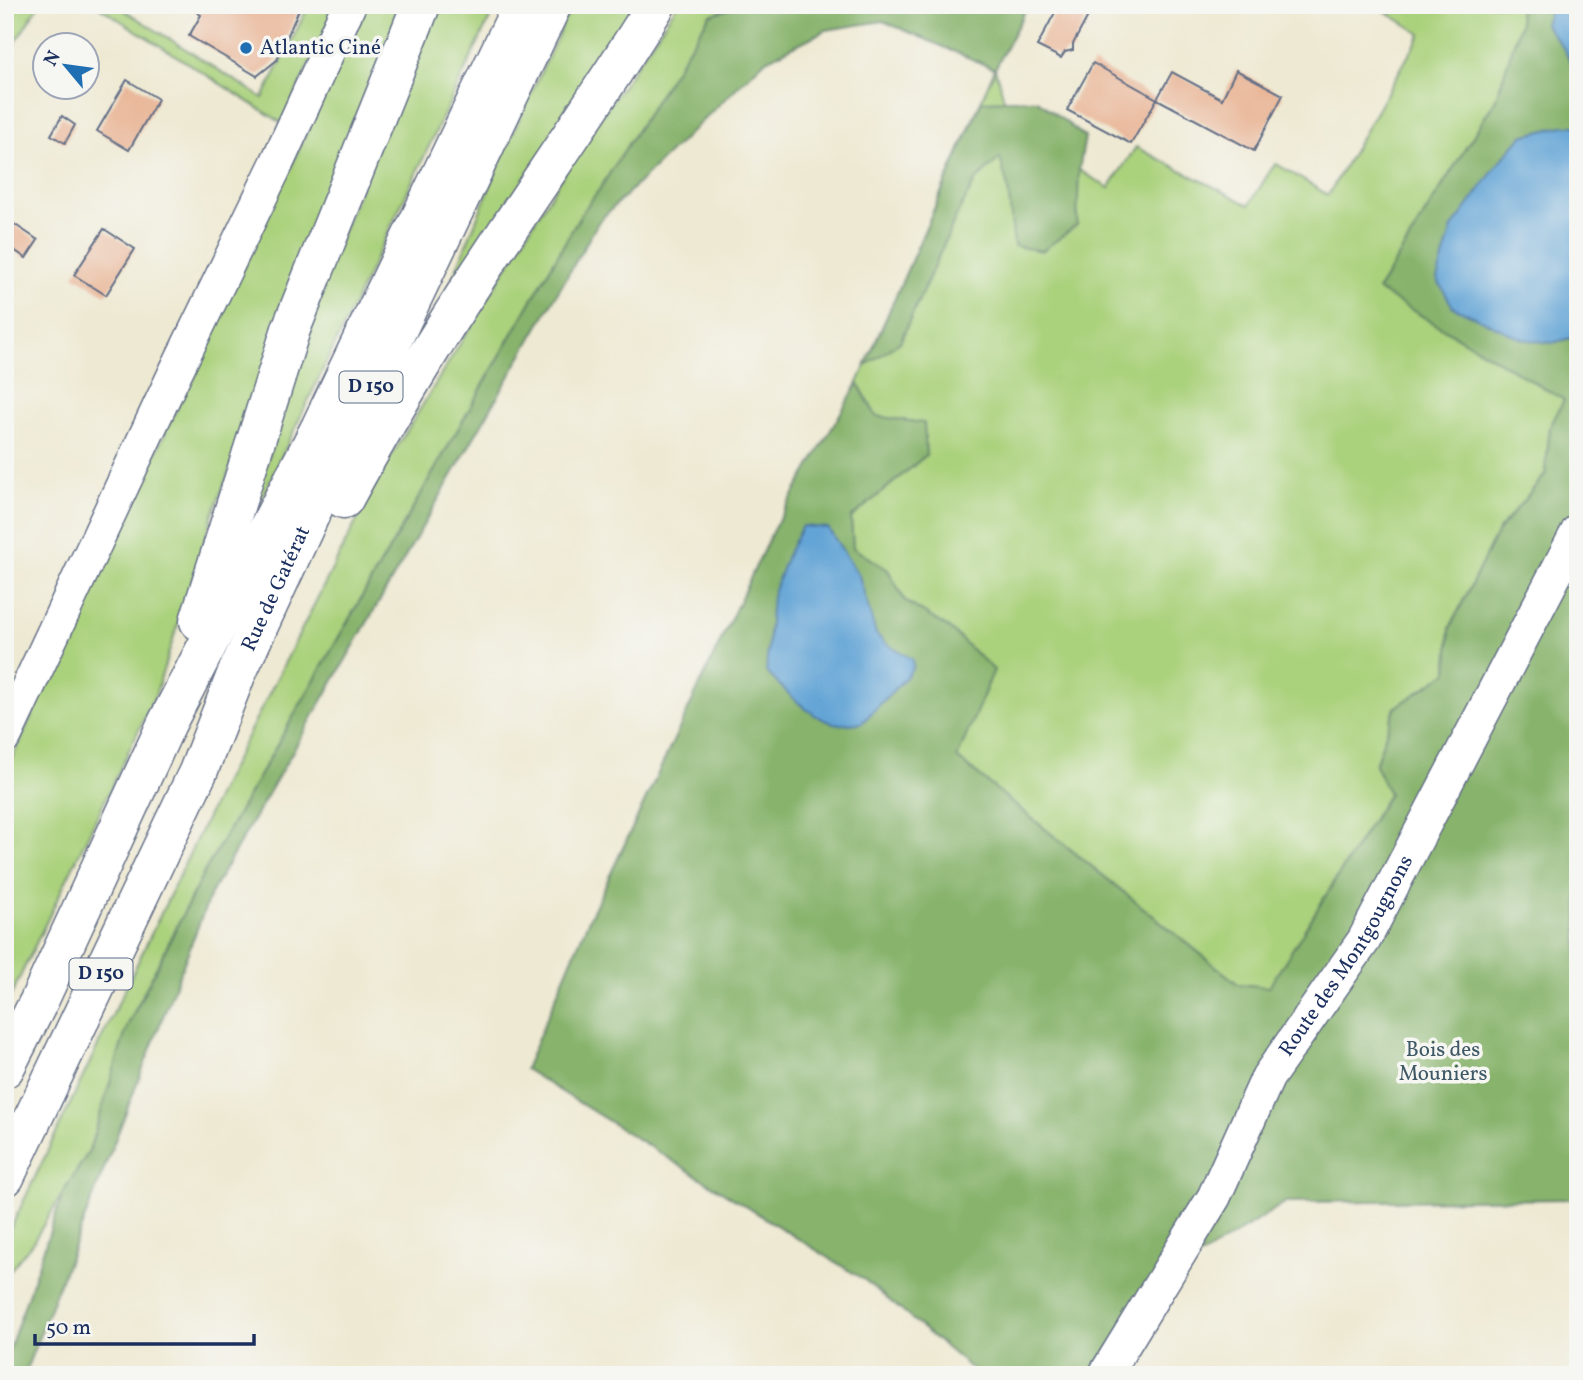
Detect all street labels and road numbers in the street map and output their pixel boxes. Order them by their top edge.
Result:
road number: D 150 [340,372,402,402]
street label: Rue de Gatérat [234,521,318,656]
street label: Route des Montgougnons [1272,850,1420,1062]
road number: D 150 [70,958,132,990]

